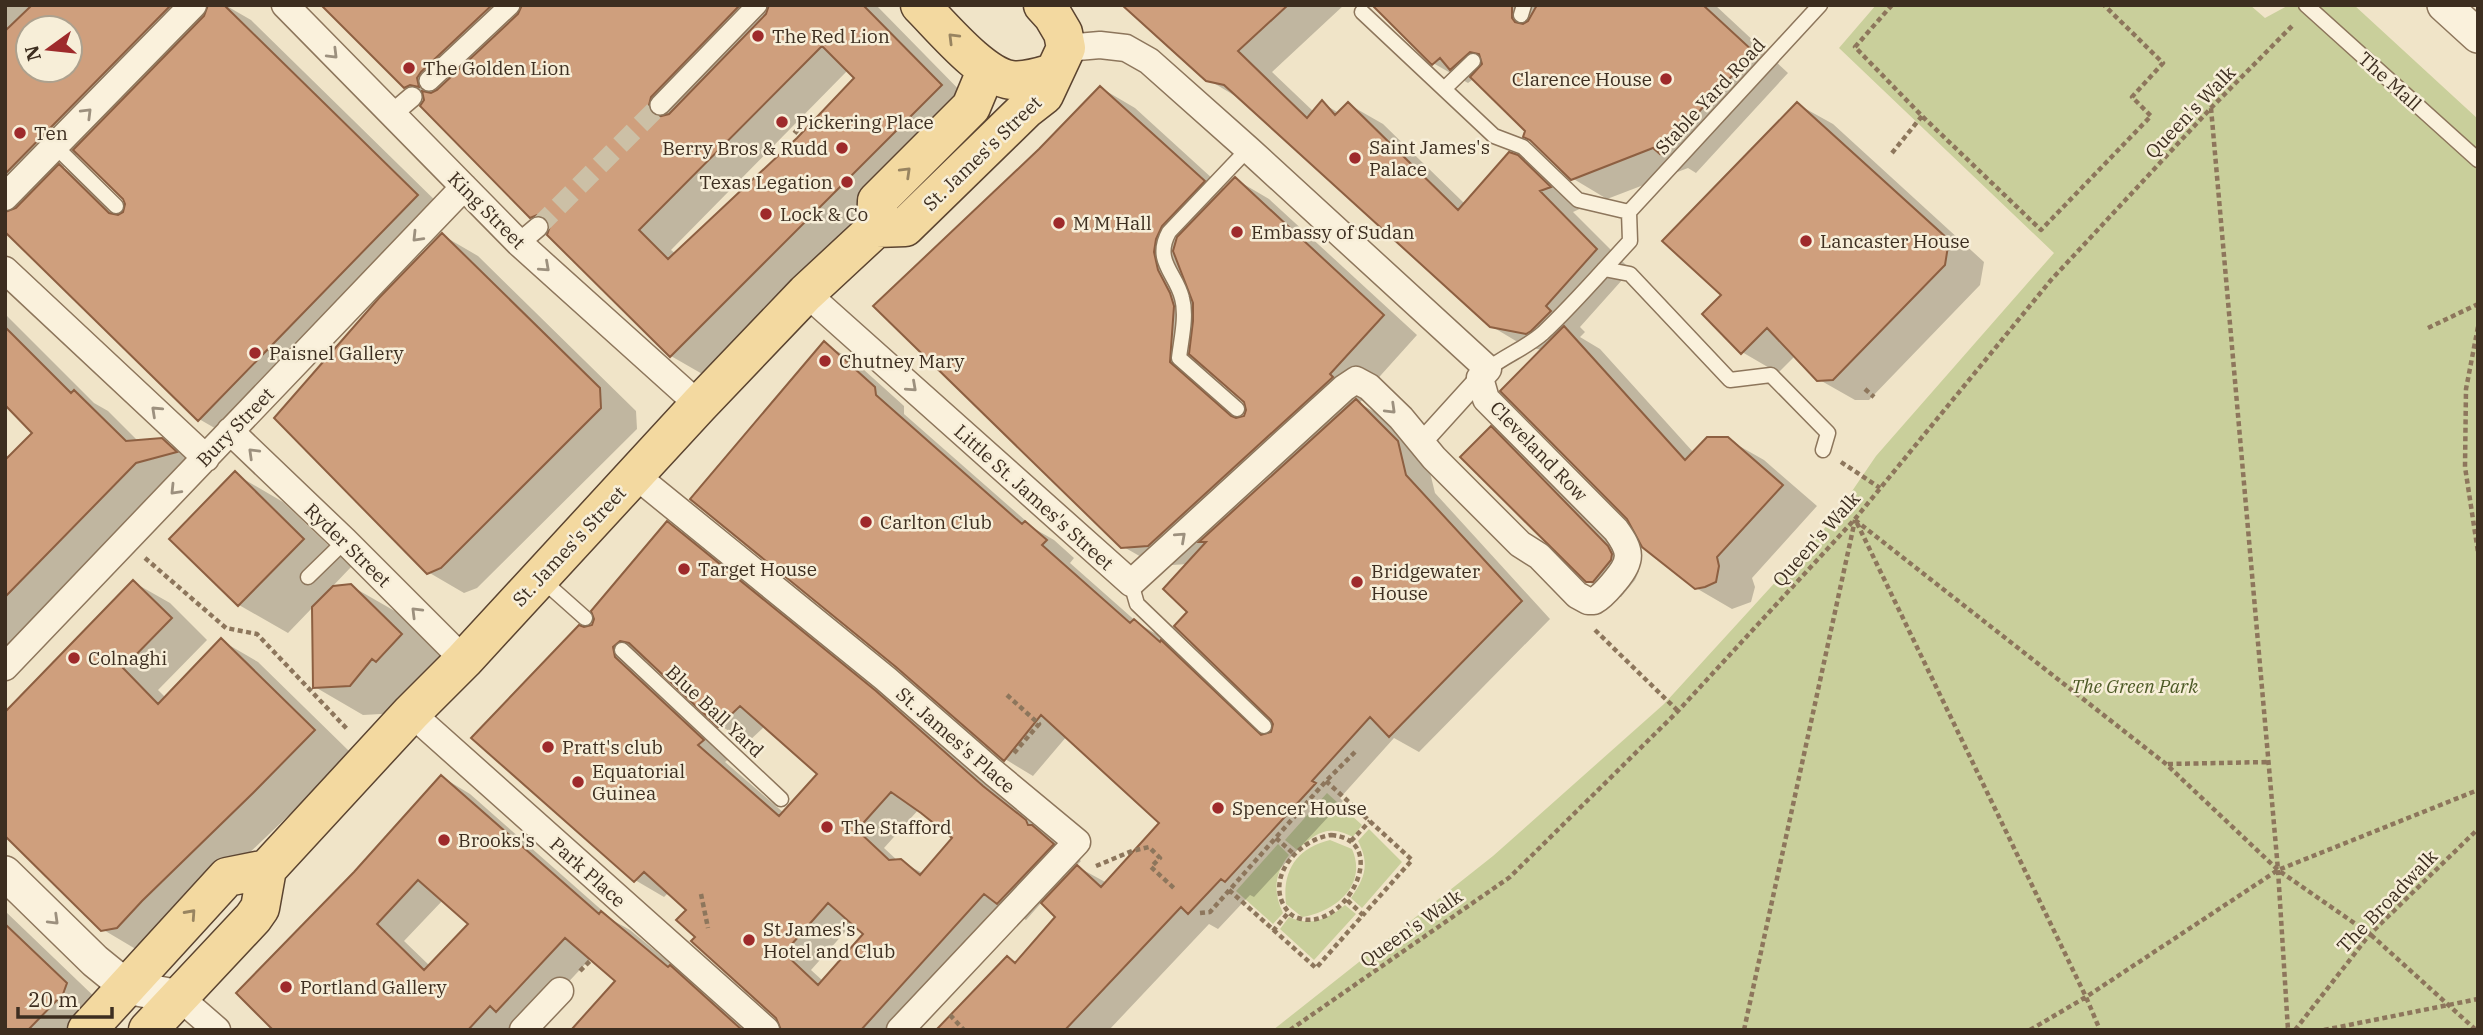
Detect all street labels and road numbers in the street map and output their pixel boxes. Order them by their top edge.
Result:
street label: Stable Yard Road [1650,33,1770,159]
street label: The Mall [2353,46,2427,116]
street label: Queen's Walk [2140,61,2240,163]
street label: St. James's Street [918,90,1046,216]
street label: King Street [443,166,531,254]
street label: Bury Street [191,382,279,472]
street label: Cleveland Row [1485,396,1593,506]
street label: Little St. James's Street [949,419,1119,575]
street label: St. James's Street [507,481,631,611]
street label: Queen's Walk [1767,486,1865,592]
street label: Ryder Street [300,498,396,592]
street label: Blue Ball Yard [661,660,769,762]
street label: St. James's Place [892,682,1020,798]
street label: Park Place [545,832,631,912]
street label: The Broadwalk [2332,844,2442,958]
street label: Queen's Walk [1355,884,1467,972]

